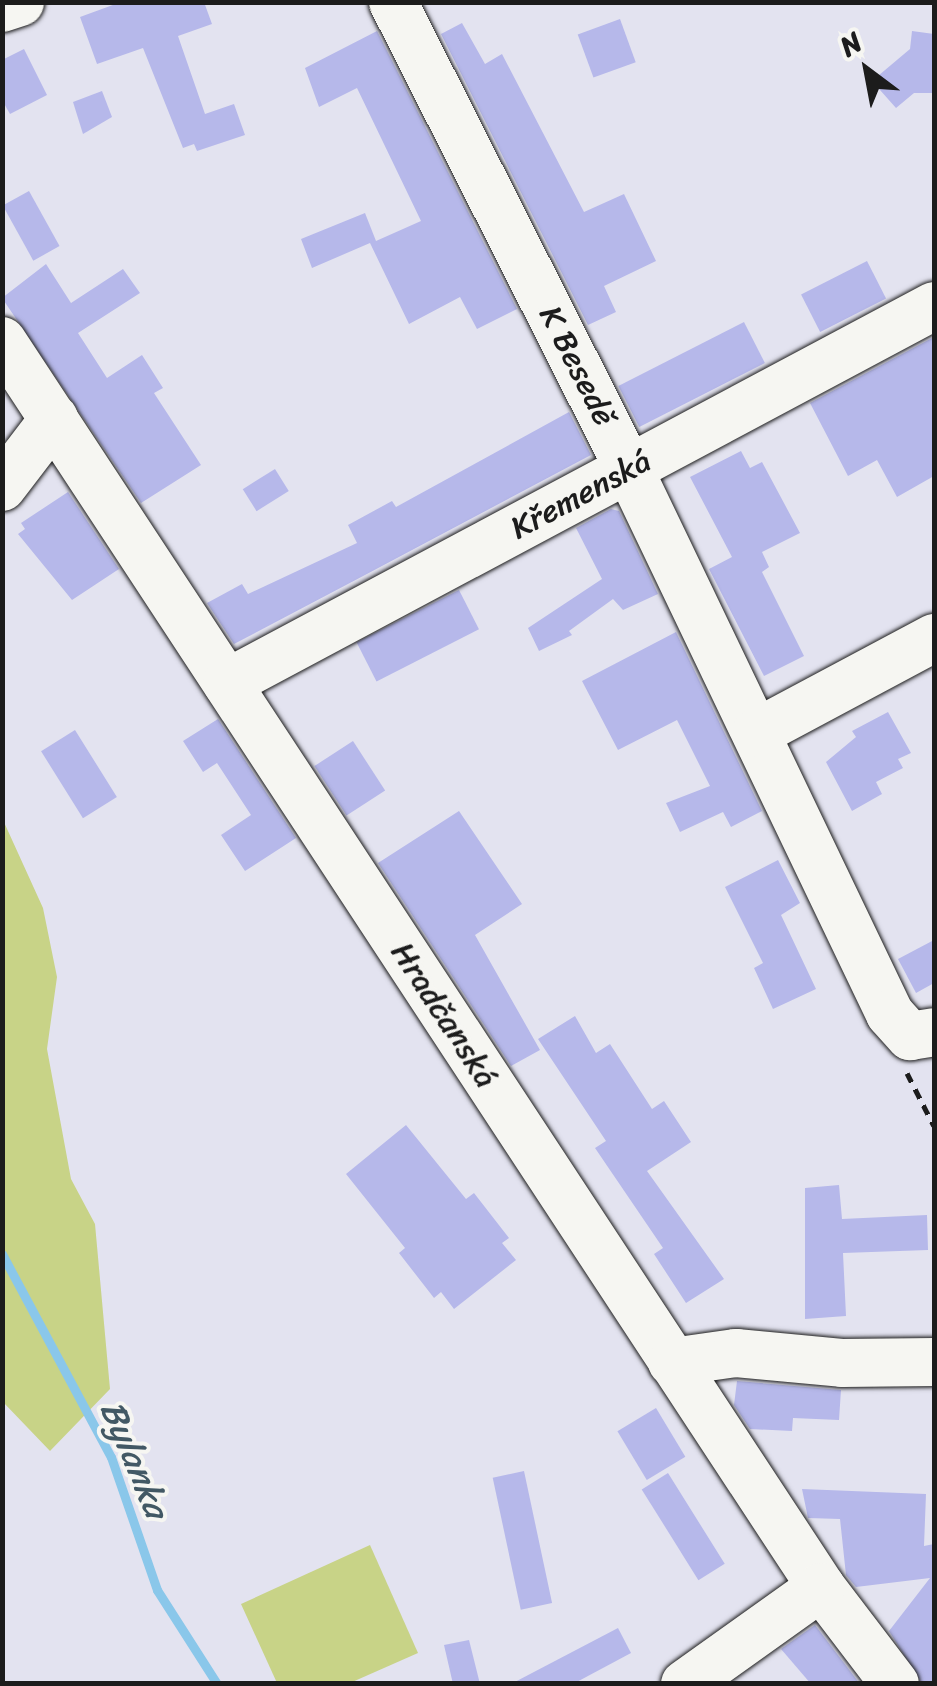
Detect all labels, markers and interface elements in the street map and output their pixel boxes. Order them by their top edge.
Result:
text: N [830,18,872,70]
north arrow [817,20,917,120]
street label: K Besedě [531,300,623,432]
street label: Křemenská [504,442,658,548]
street label: Hradčanská [383,935,505,1095]
water label: Bylanka [92,1394,178,1524]

